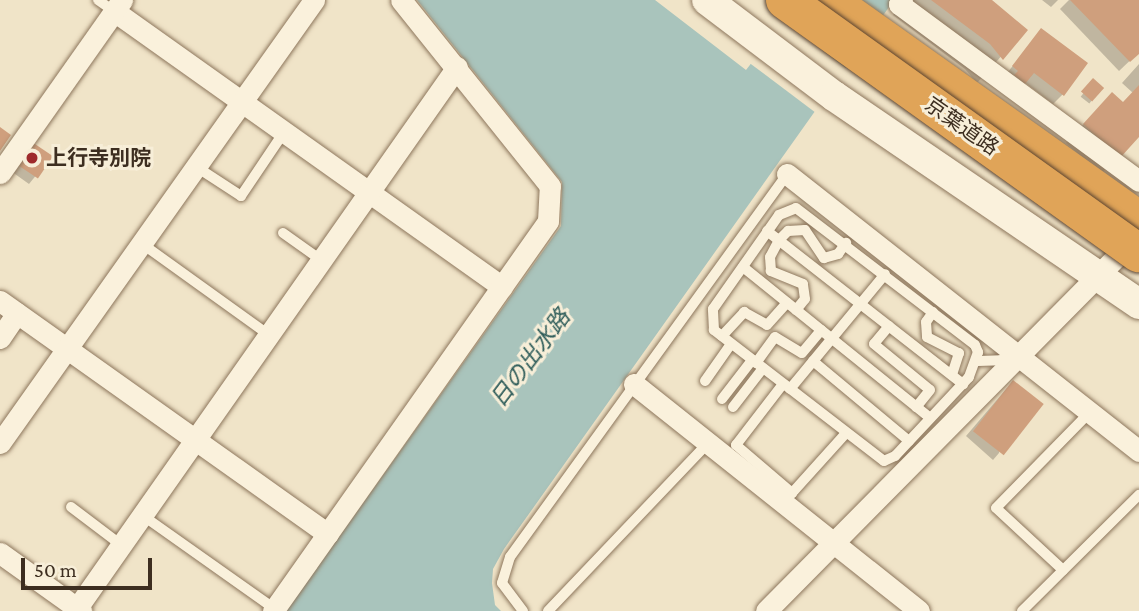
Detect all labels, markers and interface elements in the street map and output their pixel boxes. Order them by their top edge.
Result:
street label: 京葉道路 [920,92,1004,160]
place label: 上行寺別院 [46,145,151,171]
marker: 上行寺別院 [24,150,40,166]
water label: 日の出水路 [484,304,576,412]
scale bar [24,544,156,588]
text: 50 m [34,558,77,582]

